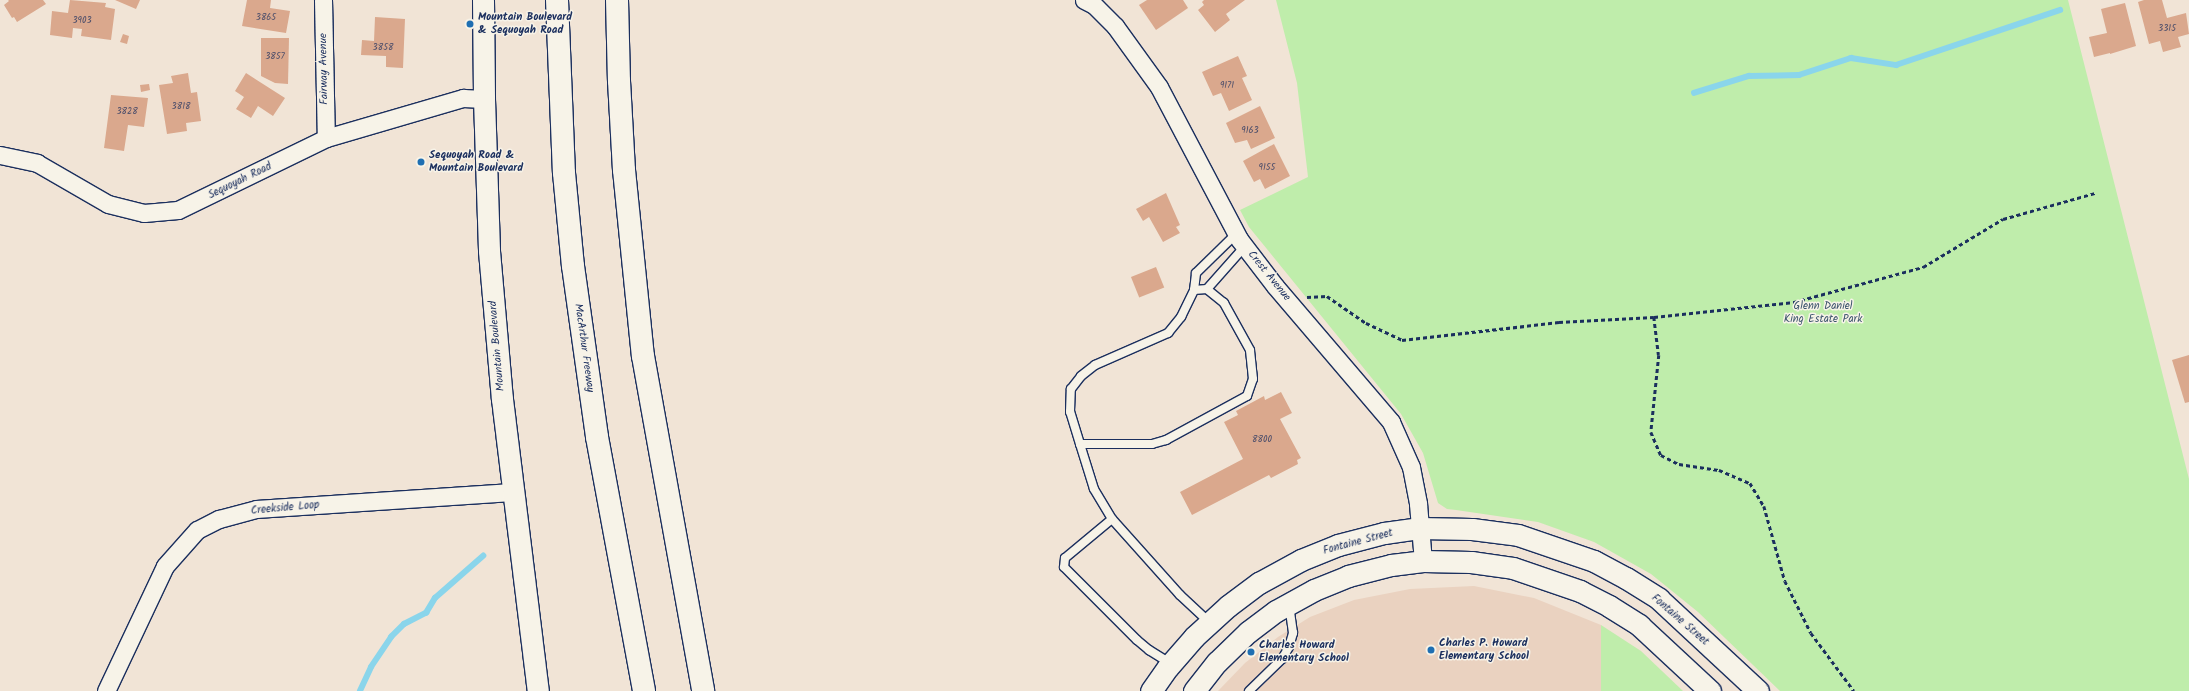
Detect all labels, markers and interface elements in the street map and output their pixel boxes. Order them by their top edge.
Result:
place label: Mountain Boulevard & Sequoyah Road [478,11,572,37]
house number: 3865 [256,13,276,23]
house number: 3903 [72,16,92,26]
marker: Mountain Boulevard & Sequoyah Road [465,19,475,29]
house number: 3315 [2158,24,2176,34]
street label: Fairway Avenue [317,33,331,105]
house number: 3858 [373,43,393,53]
house number: 3857 [265,52,285,62]
house number: 9171 [1220,81,1234,91]
house number: 3818 [172,102,190,112]
house number: 3828 [116,107,138,117]
house number: 9163 [1241,126,1259,136]
place label: Sequoyah Road & Mountain Boulevard [429,149,523,175]
marker: Sequoyah Road & Mountain Boulevard [416,157,426,167]
street label: Sequoyah Road [206,160,274,202]
house number: 9155 [1259,163,1275,173]
street label: Crest Avenue [1245,248,1293,304]
street label: Mountain Boulevard [486,300,508,392]
park label: Glenn Daniel King Estate Park [1784,300,1862,326]
street label: MacArthur Freeway [571,303,597,393]
house number: 8800 [1252,435,1272,445]
street label: Creekside Loop [250,498,320,518]
street label: Fontaine Street [1322,526,1394,558]
street label: Fontaine Street [1649,591,1711,649]
place label: Charles P. Howard Elementary School [1439,637,1529,663]
place label: Charles Howard Elementary School [1259,639,1349,665]
marker: Charles P. Howard Elementary School [1426,645,1436,655]
marker: Charles Howard Elementary School [1246,647,1256,657]

